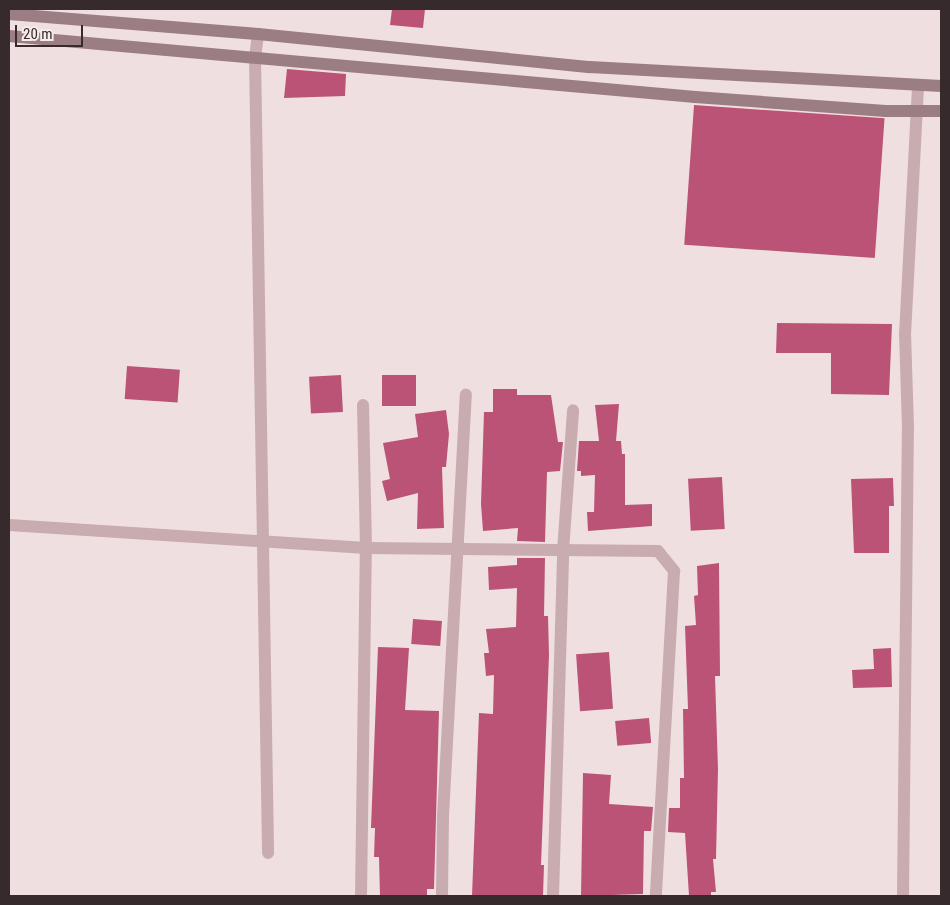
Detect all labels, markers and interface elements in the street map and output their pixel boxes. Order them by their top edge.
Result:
scale bar [18,15,85,47]
text: 20 m [23,25,53,43]

